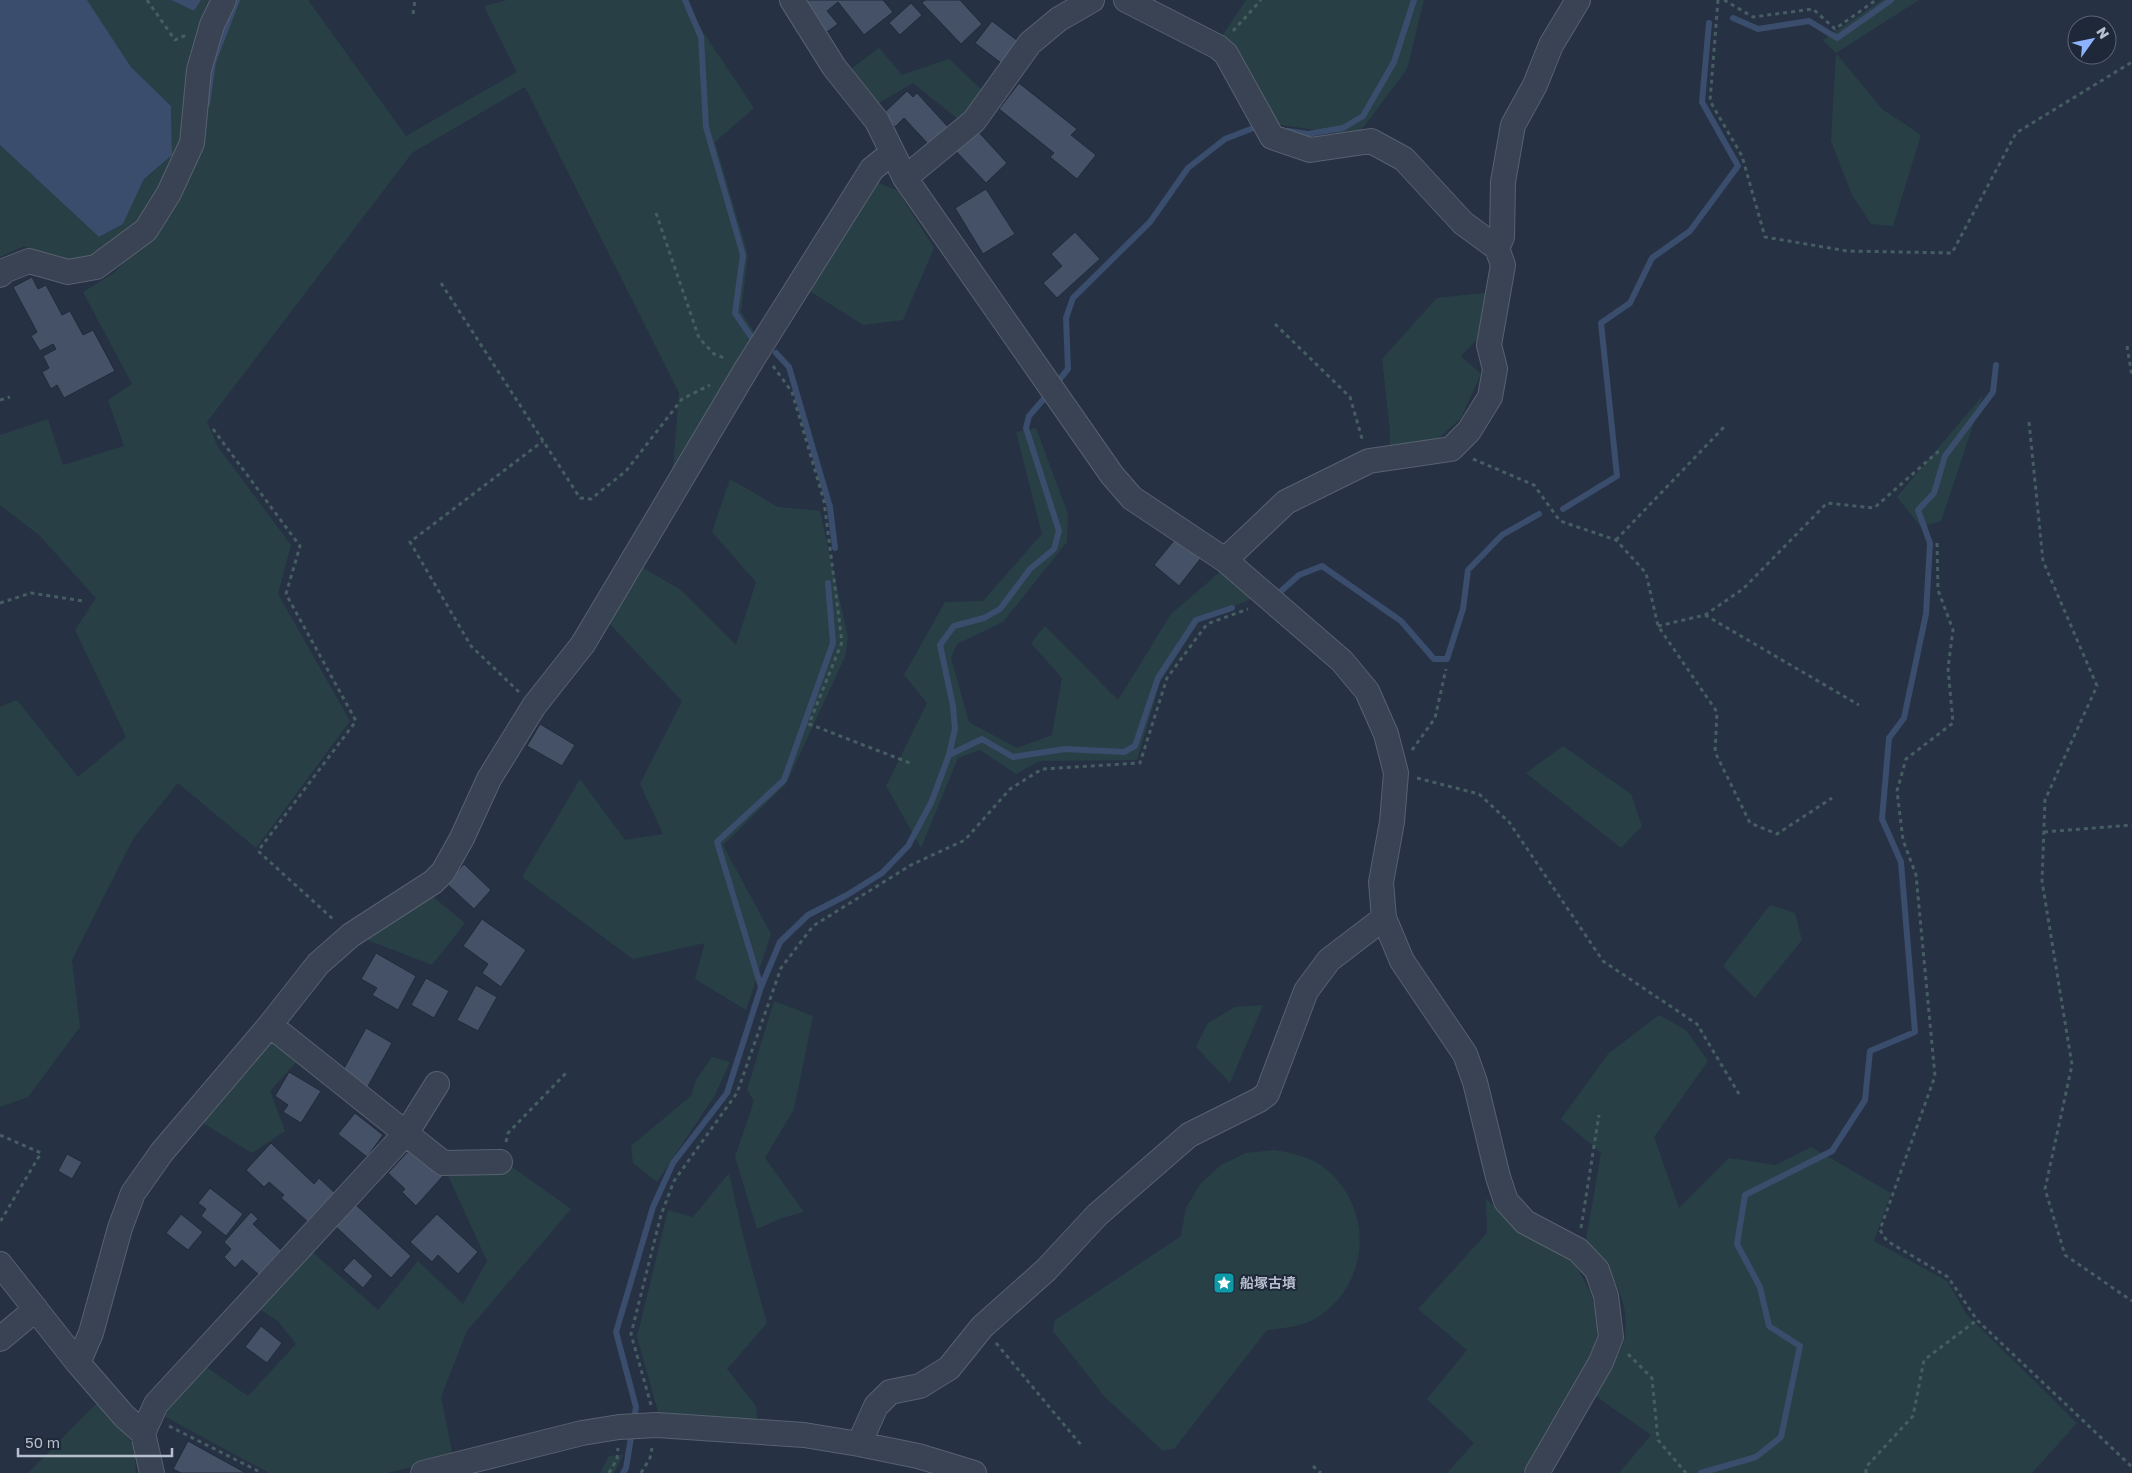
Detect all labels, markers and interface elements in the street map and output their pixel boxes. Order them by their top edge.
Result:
north arrow [2067,15,2117,65]
text: N [2093,24,2113,42]
place icon: 船塚古墳 [1212,1271,1236,1295]
place label: 船塚古墳 [1240,1274,1296,1291]
scale bar [18,1426,171,1458]
text: 50 m [25,1433,60,1451]

